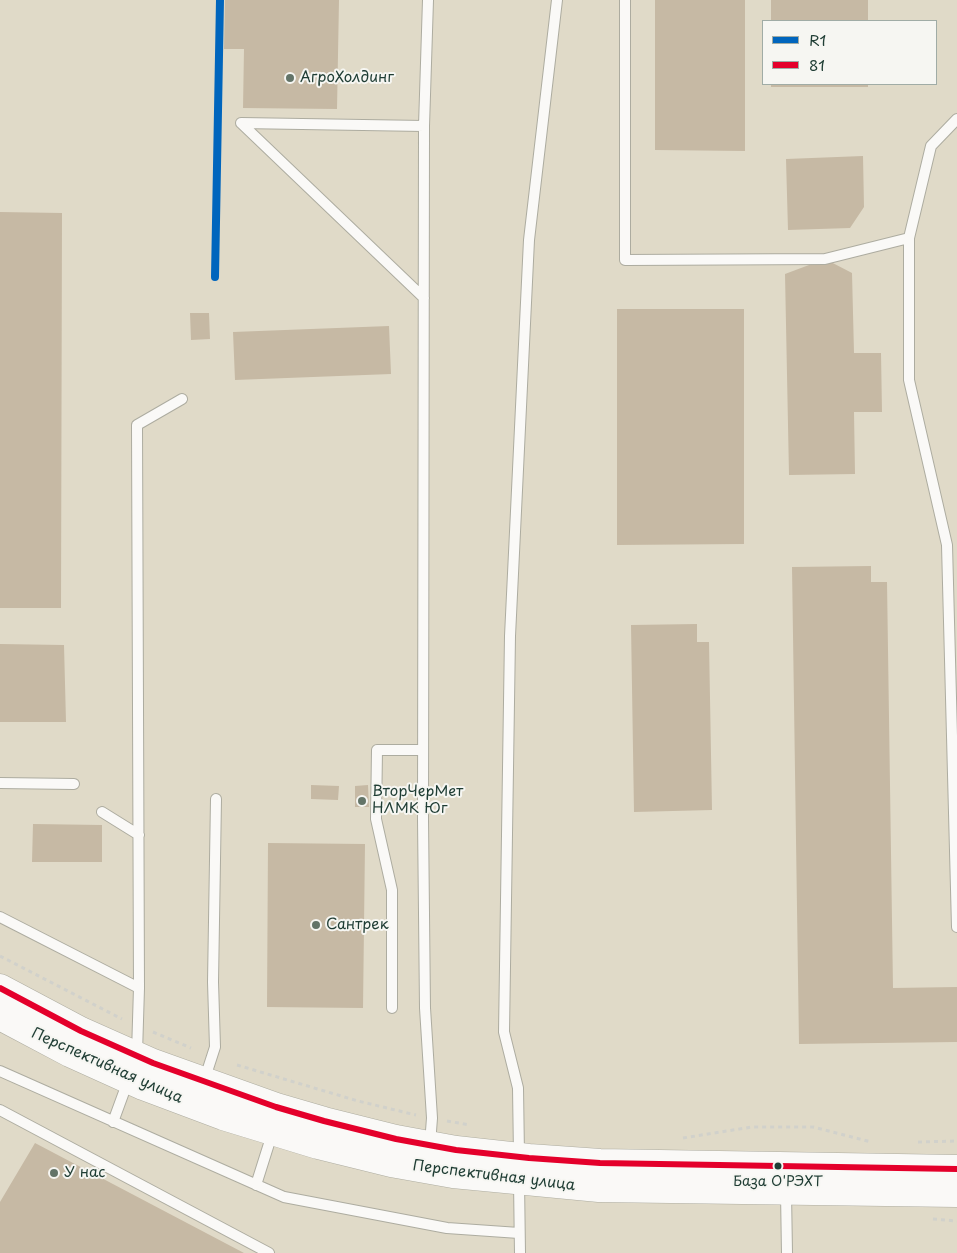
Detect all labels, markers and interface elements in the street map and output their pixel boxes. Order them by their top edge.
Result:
legend [762,20,937,85]
text: R1 [809,28,826,51]
text: 81 [809,53,825,76]
place label: АгроХолдинг [300,69,394,87]
marker: АгроХолдинг [284,72,296,84]
place label: ВторЧерМет НЛМК Юг [372,783,463,818]
marker: ВторЧерМет НЛМК Юг [356,795,368,807]
place label: Сантрек [326,916,389,934]
marker: Сантрек [310,919,322,931]
street label: Перспективная улица [29,1025,185,1107]
street label: Перспективная улица [412,1157,576,1195]
marker: База О'РЭХТ [773,1161,783,1171]
place label: У нас [64,1164,105,1182]
marker: У нас [48,1167,60,1179]
place label: База О'РЭХТ [733,1174,823,1190]

